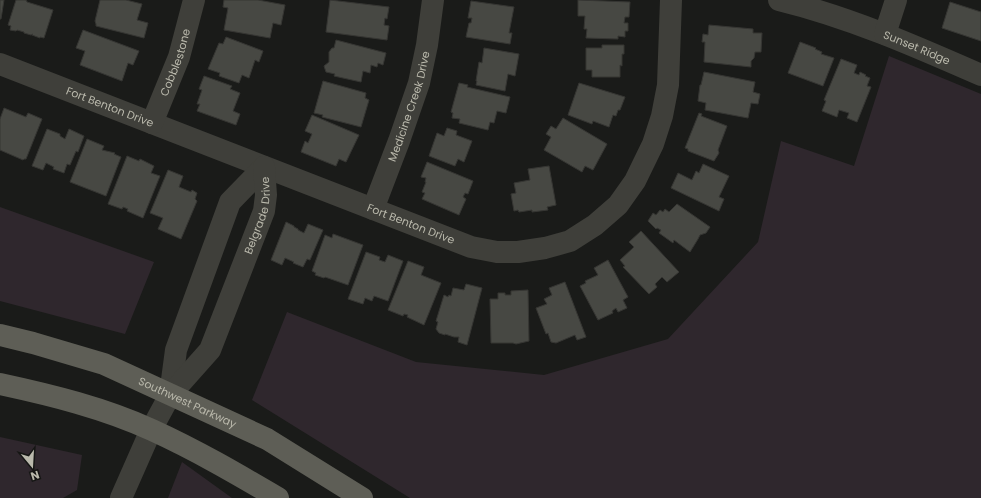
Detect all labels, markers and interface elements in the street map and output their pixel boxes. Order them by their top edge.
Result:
street label: Cobblestone [156,27,194,99]
street label: Sunset Ridge [881,27,953,69]
street label: Medicine Creek Drive [384,49,434,164]
street label: Fort Benton Drive [64,82,156,131]
street label: Belgrade Drive [240,176,274,256]
street label: Fort Benton Drive [365,199,457,248]
street label: Southwest Parkway [136,373,240,432]
north arrow [12,446,52,486]
text: N [29,467,42,484]

